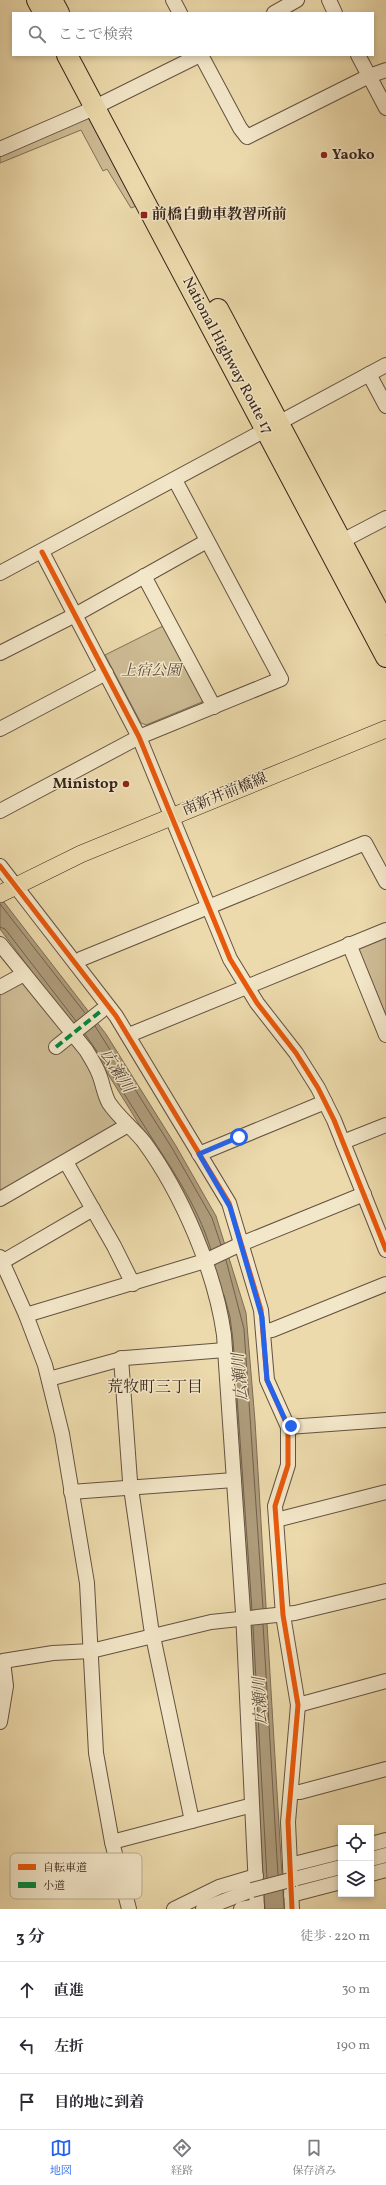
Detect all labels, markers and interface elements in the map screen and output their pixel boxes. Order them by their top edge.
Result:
search box [12,12,374,56]
icon: search [26,23,48,45]
text: ここで検索 [58,25,133,46]
place label: Yaoko [332,145,375,166]
marker: Yaoko [319,150,329,160]
place label: 前橋自動車教習所前 [152,205,287,226]
marker: 前橋自動車教習所前 [139,210,149,220]
street label: National Highway Route 17 [176,273,278,439]
park label: 上宿公園 [121,661,184,682]
street label: 南新井前橋線 [179,768,271,822]
place label: Ministop [53,774,118,795]
marker: Ministop [121,779,131,789]
water label: 広瀬川 [94,1045,139,1099]
route start [230,1128,248,1146]
water label: 広瀬川 [228,1350,254,1402]
district label: 荒牧町三丁目 [107,1377,203,1399]
route end [282,1417,300,1435]
water label: 広瀬川 [249,1674,273,1726]
map controls [338,1825,374,1897]
button: locate [338,1825,374,1861]
legend [10,1853,142,1899]
text: 自転車道 [43,1861,87,1876]
button: layers [338,1861,374,1897]
text: 小道 [43,1879,65,1894]
text: 3 分 [16,1926,45,1949]
text: 徒歩 · 220 m [301,1928,370,1946]
icon: ahead [16,1979,38,2001]
text: 直進 [54,1981,84,2002]
text: 30 m [342,1981,370,1999]
icon: left [16,2035,38,2057]
text: 左折 [54,2037,84,2058]
text: 190 m [336,2037,370,2055]
icon: arrive [16,2091,38,2113]
text: 目的地に到着 [54,2093,144,2114]
tab: 地図 [50,2137,72,2179]
tab: 経路 [171,2137,193,2179]
tab: 保存済み [292,2137,336,2179]

